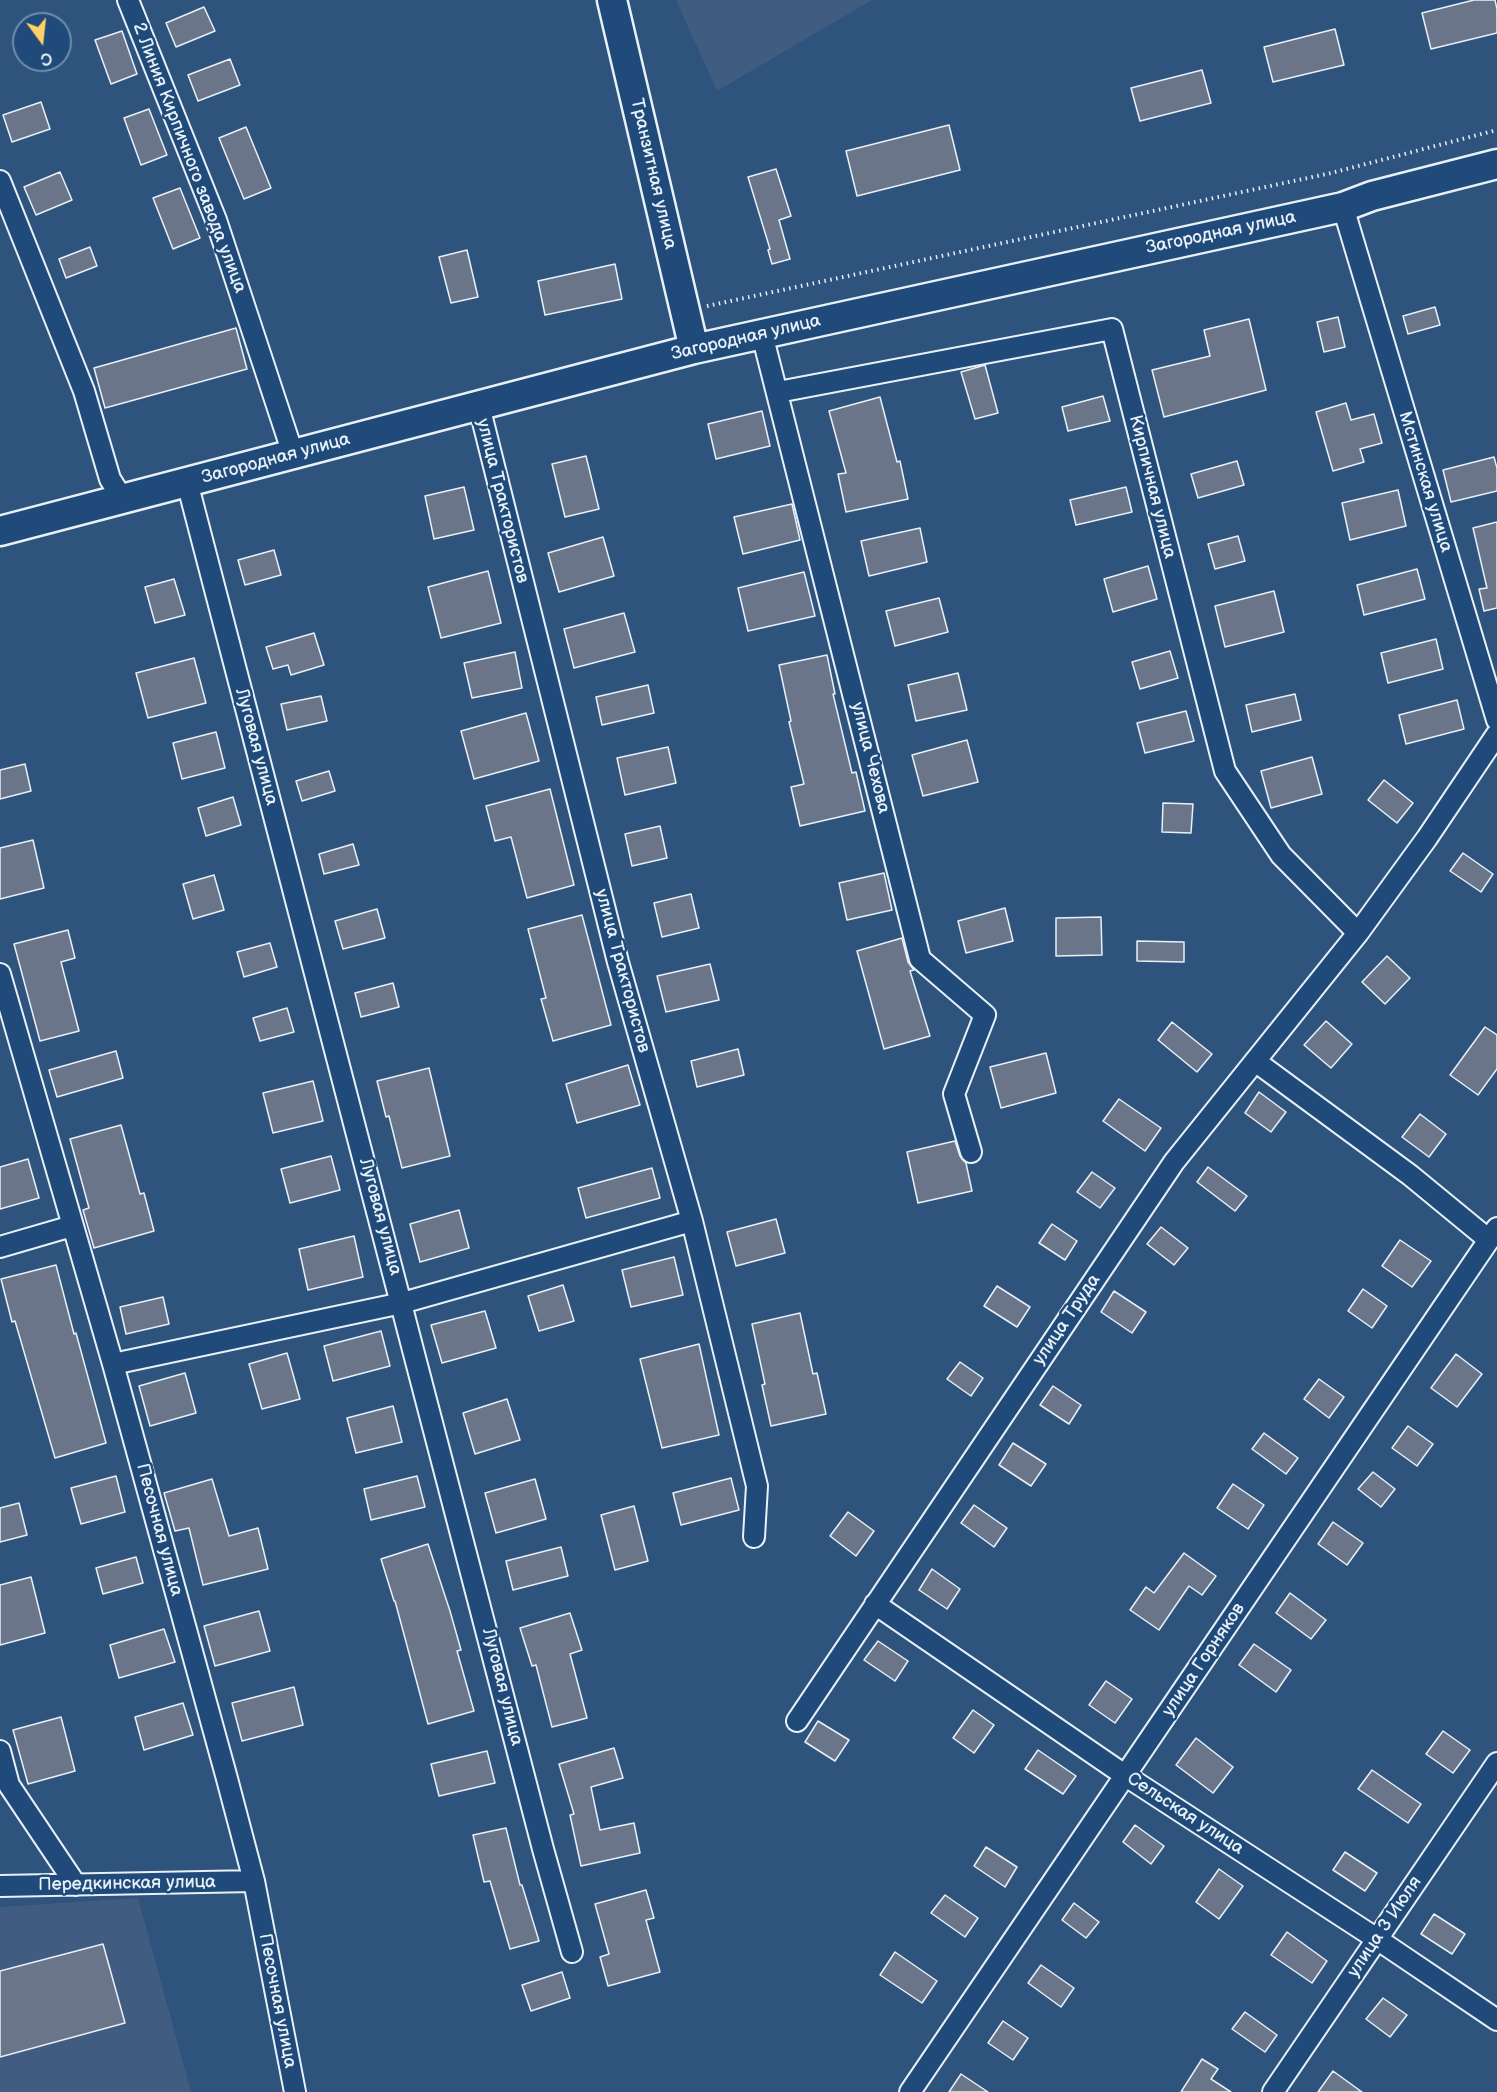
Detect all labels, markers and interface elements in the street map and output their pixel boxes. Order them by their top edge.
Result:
north arrow [12,12,72,72]
street label: 2 Линия Кирпичного завода улица [127,20,251,296]
text: С [38,47,54,69]
street label: Транзитная улица [625,97,681,251]
street label: Загородная улица [1144,207,1298,259]
street label: Загородная улица [669,310,823,366]
street label: Мстинская улица [1393,409,1457,555]
street label: Кирпичная улица [1124,413,1180,561]
street label: улица Трактористов [471,417,533,585]
street label: Загородная улица [199,429,353,489]
street label: Луговая улица [230,686,282,808]
street label: улица Чехова [846,700,894,816]
street label: улица Трактористов [590,887,654,1055]
street label: Луговая улица [354,1156,406,1278]
street label: улица Труда [1029,1270,1105,1370]
street label: Песочная улица [131,1461,187,1599]
street label: улица Горняков [1158,1599,1250,1721]
street label: Луговая улица [477,1626,527,1748]
street label: Сельская улица [1123,1768,1247,1860]
street label: Передкинская улица [38,1872,216,1896]
street label: улица 3 Июля [1343,1872,1427,1982]
street label: Песочная улица [253,1932,301,2070]

